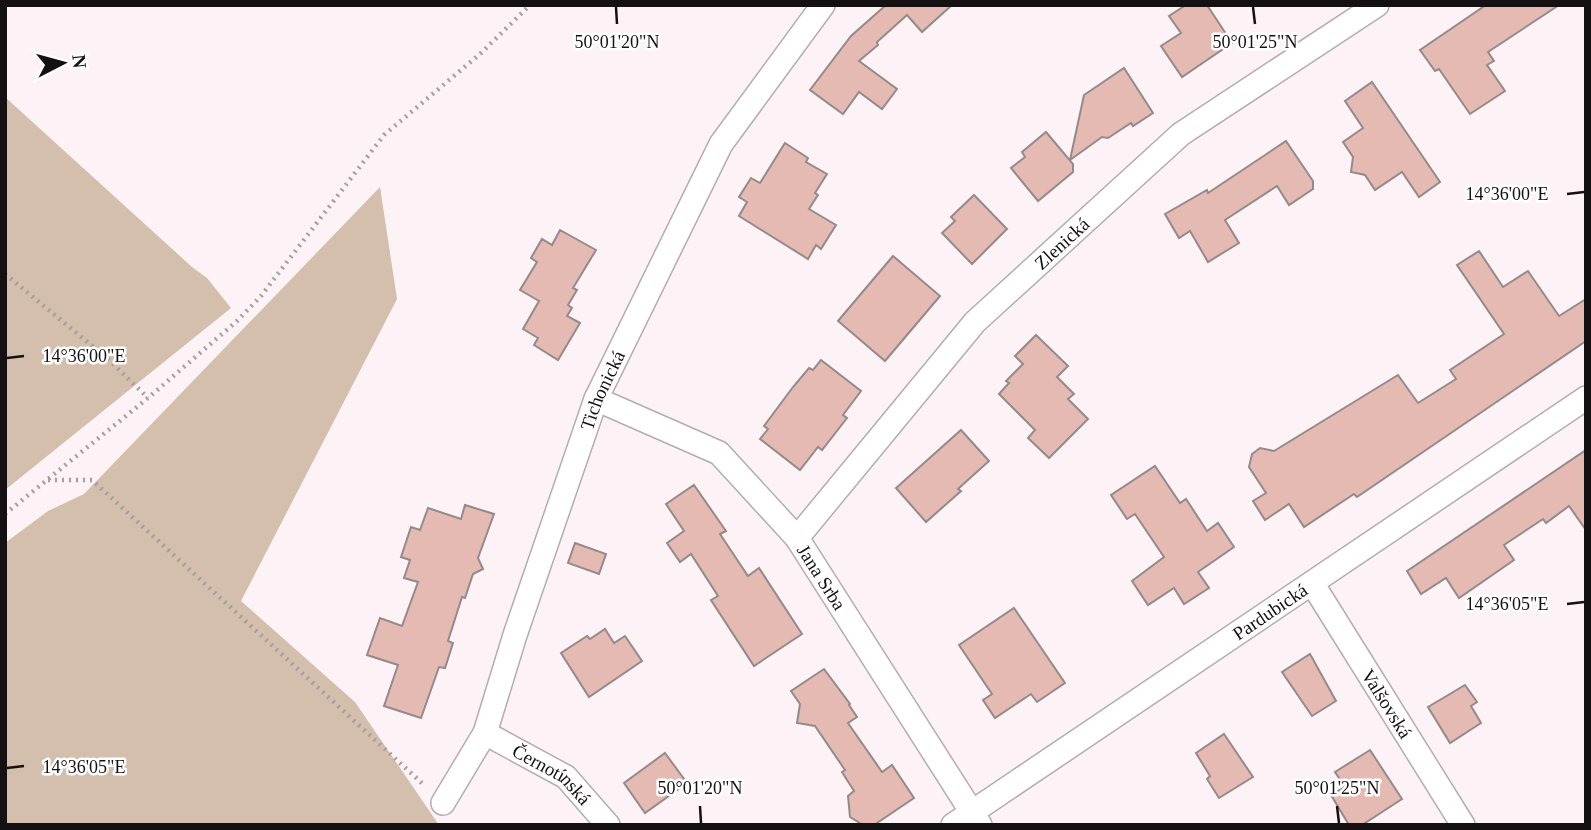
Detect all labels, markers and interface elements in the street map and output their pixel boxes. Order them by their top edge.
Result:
north arrow [28,28,98,98]
text: 50°01'20"N [575,32,659,52]
text: 50°01'25"N [1213,32,1297,52]
text: N [68,53,91,69]
text: 14°36'00"E [1466,184,1548,204]
street label: Zlenická [1030,213,1094,274]
text: 14°36'00"E [43,346,125,366]
street label: Tichonická [576,347,629,433]
street label: Jana Srba [793,541,850,614]
street label: Pardubická [1229,579,1312,644]
text: 14°36'05"E [1466,594,1548,614]
street label: Valšovská [1357,665,1416,742]
street label: Černotínská [509,740,595,809]
text: 14°36'05"E [43,757,125,777]
text: 50°01'20"N [658,778,742,798]
text: 50°01'25"N [1295,778,1379,798]

